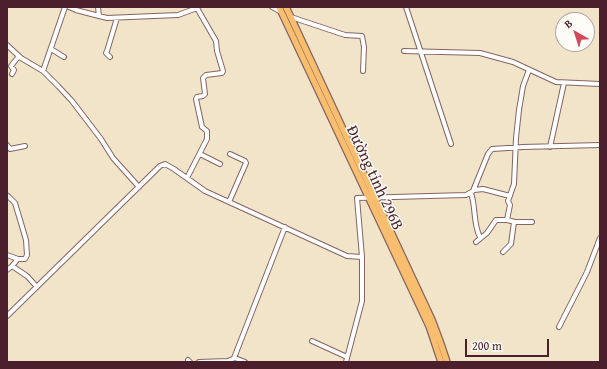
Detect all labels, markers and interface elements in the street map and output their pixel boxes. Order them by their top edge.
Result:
north arrow [555,12,595,52]
text: B [560,15,576,32]
street label: Đường tỉnh 296B [341,123,407,233]
scale bar [467,331,551,357]
text: 200 m [472,337,502,354]

